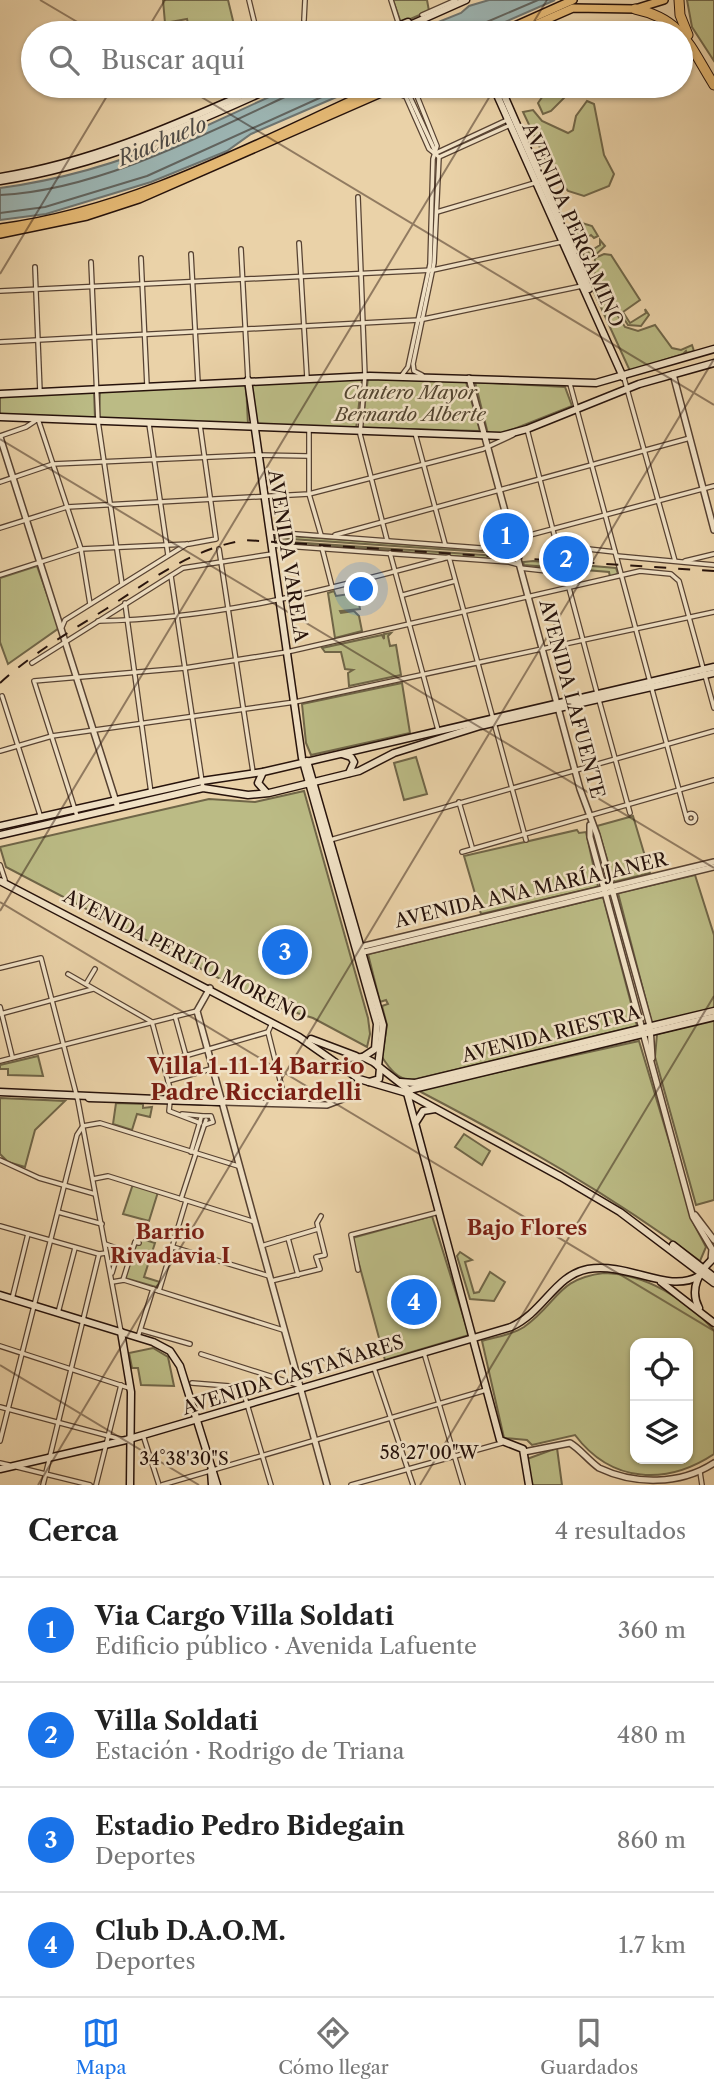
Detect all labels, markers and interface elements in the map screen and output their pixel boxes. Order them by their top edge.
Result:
search box [21,21,693,98]
icon: search [45,41,83,79]
text: Buscar aquí [101,44,245,76]
water label: Riachuelo [112,111,211,172]
street label: AVENIDA PERGAMINO [517,118,629,331]
park label: Cantero Mayor Bernardo Alberte [332,381,486,426]
street label: AVENIDA VARELA [263,467,313,645]
pin: 1 [483,510,529,562]
pin: 2 [543,533,589,585]
your location [344,572,378,606]
street label: AVENIDA LAFUENTE [534,596,610,801]
street label: AVENIDA ANA MARÍA JANER [391,847,671,933]
street label: AVENIDA PERITO MORENO [59,884,310,1028]
pin: 3 [262,926,308,978]
street label: AVENIDA RIESTRA [458,1000,644,1068]
district label: Villa 1-11-14 Barrio Padre Ricciardelli [146,1052,365,1106]
district label: Bajo Flores [467,1215,587,1240]
district label: Barrio Rivadavia I [110,1219,230,1268]
pin: 4 [391,1276,437,1328]
street label: AVENIDA CASTAÑARES [178,1329,407,1420]
map controls [630,1338,693,1464]
button: locate [630,1338,693,1401]
button: layers [630,1401,693,1464]
text: 58°27'00"W [380,1442,480,1464]
text: 34°38'30"S [139,1448,229,1470]
text: Cerca [28,1512,118,1549]
text: 4 resultados [555,1517,686,1545]
text: Via Cargo Villa Soldati [95,1600,394,1632]
text: 1 [46,1616,56,1644]
text: 360 m [618,1616,686,1644]
text: Edificio público · Avenida Lafuente [95,1632,477,1660]
text: Villa Soldati [95,1705,258,1737]
text: 2 [44,1721,58,1749]
text: 480 m [617,1721,686,1749]
text: Estación · Rodrigo de Triana [95,1737,405,1765]
text: Estadio Pedro Bidegain [95,1810,405,1842]
text: 3 [45,1826,58,1854]
text: 860 m [617,1826,686,1854]
text: Deportes [95,1842,196,1870]
text: Club D.A.O.M. [95,1915,286,1947]
text: 4 [44,1931,58,1959]
text: 1.7 km [618,1931,686,1959]
text: Deportes [95,1947,196,1975]
tab: Mapa [76,2014,127,2079]
tab: Cómo llegar [278,2014,389,2079]
tab: Guardados [540,2014,638,2079]

